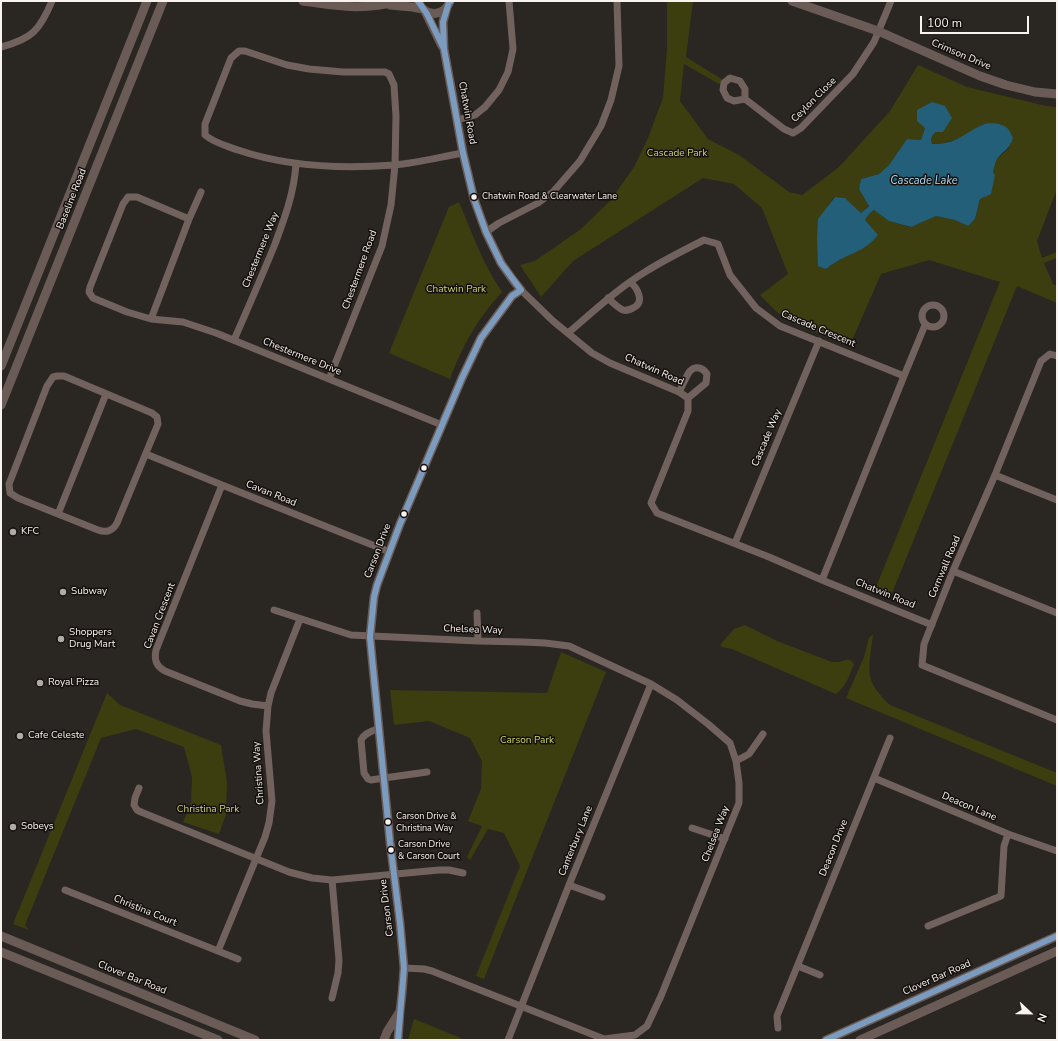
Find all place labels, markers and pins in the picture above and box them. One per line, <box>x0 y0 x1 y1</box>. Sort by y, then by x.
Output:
marker: Chatwin Road & Clearwater Lane <box>469 192 479 202</box>
place label: Chatwin Road & Clearwater Lane <box>482 192 617 202</box>
unlabelled marker <box>419 463 429 473</box>
unlabelled marker <box>399 509 409 519</box>
place label: KFC <box>21 526 39 538</box>
marker: KFC <box>8 527 18 537</box>
place label: Subway <box>71 586 107 598</box>
marker: Subway <box>58 587 68 597</box>
place label: Shoppers Drug Mart <box>69 627 115 650</box>
marker: Shoppers Drug Mart <box>56 634 66 644</box>
place label: Royal Pizza <box>48 677 99 689</box>
marker: Royal Pizza <box>35 678 45 688</box>
place label: Cafe Celeste <box>28 730 84 742</box>
marker: Cafe Celeste <box>15 731 25 741</box>
place label: Carson Drive & Christina Way <box>396 812 457 833</box>
marker: Carson Drive & Christina Way <box>383 817 393 827</box>
place label: Sobeys <box>21 821 54 833</box>
marker: Sobeys <box>8 822 18 832</box>
place label: Carson Drive & Carson Court <box>398 840 460 861</box>
marker: Carson Drive & Carson Court <box>386 845 396 855</box>

